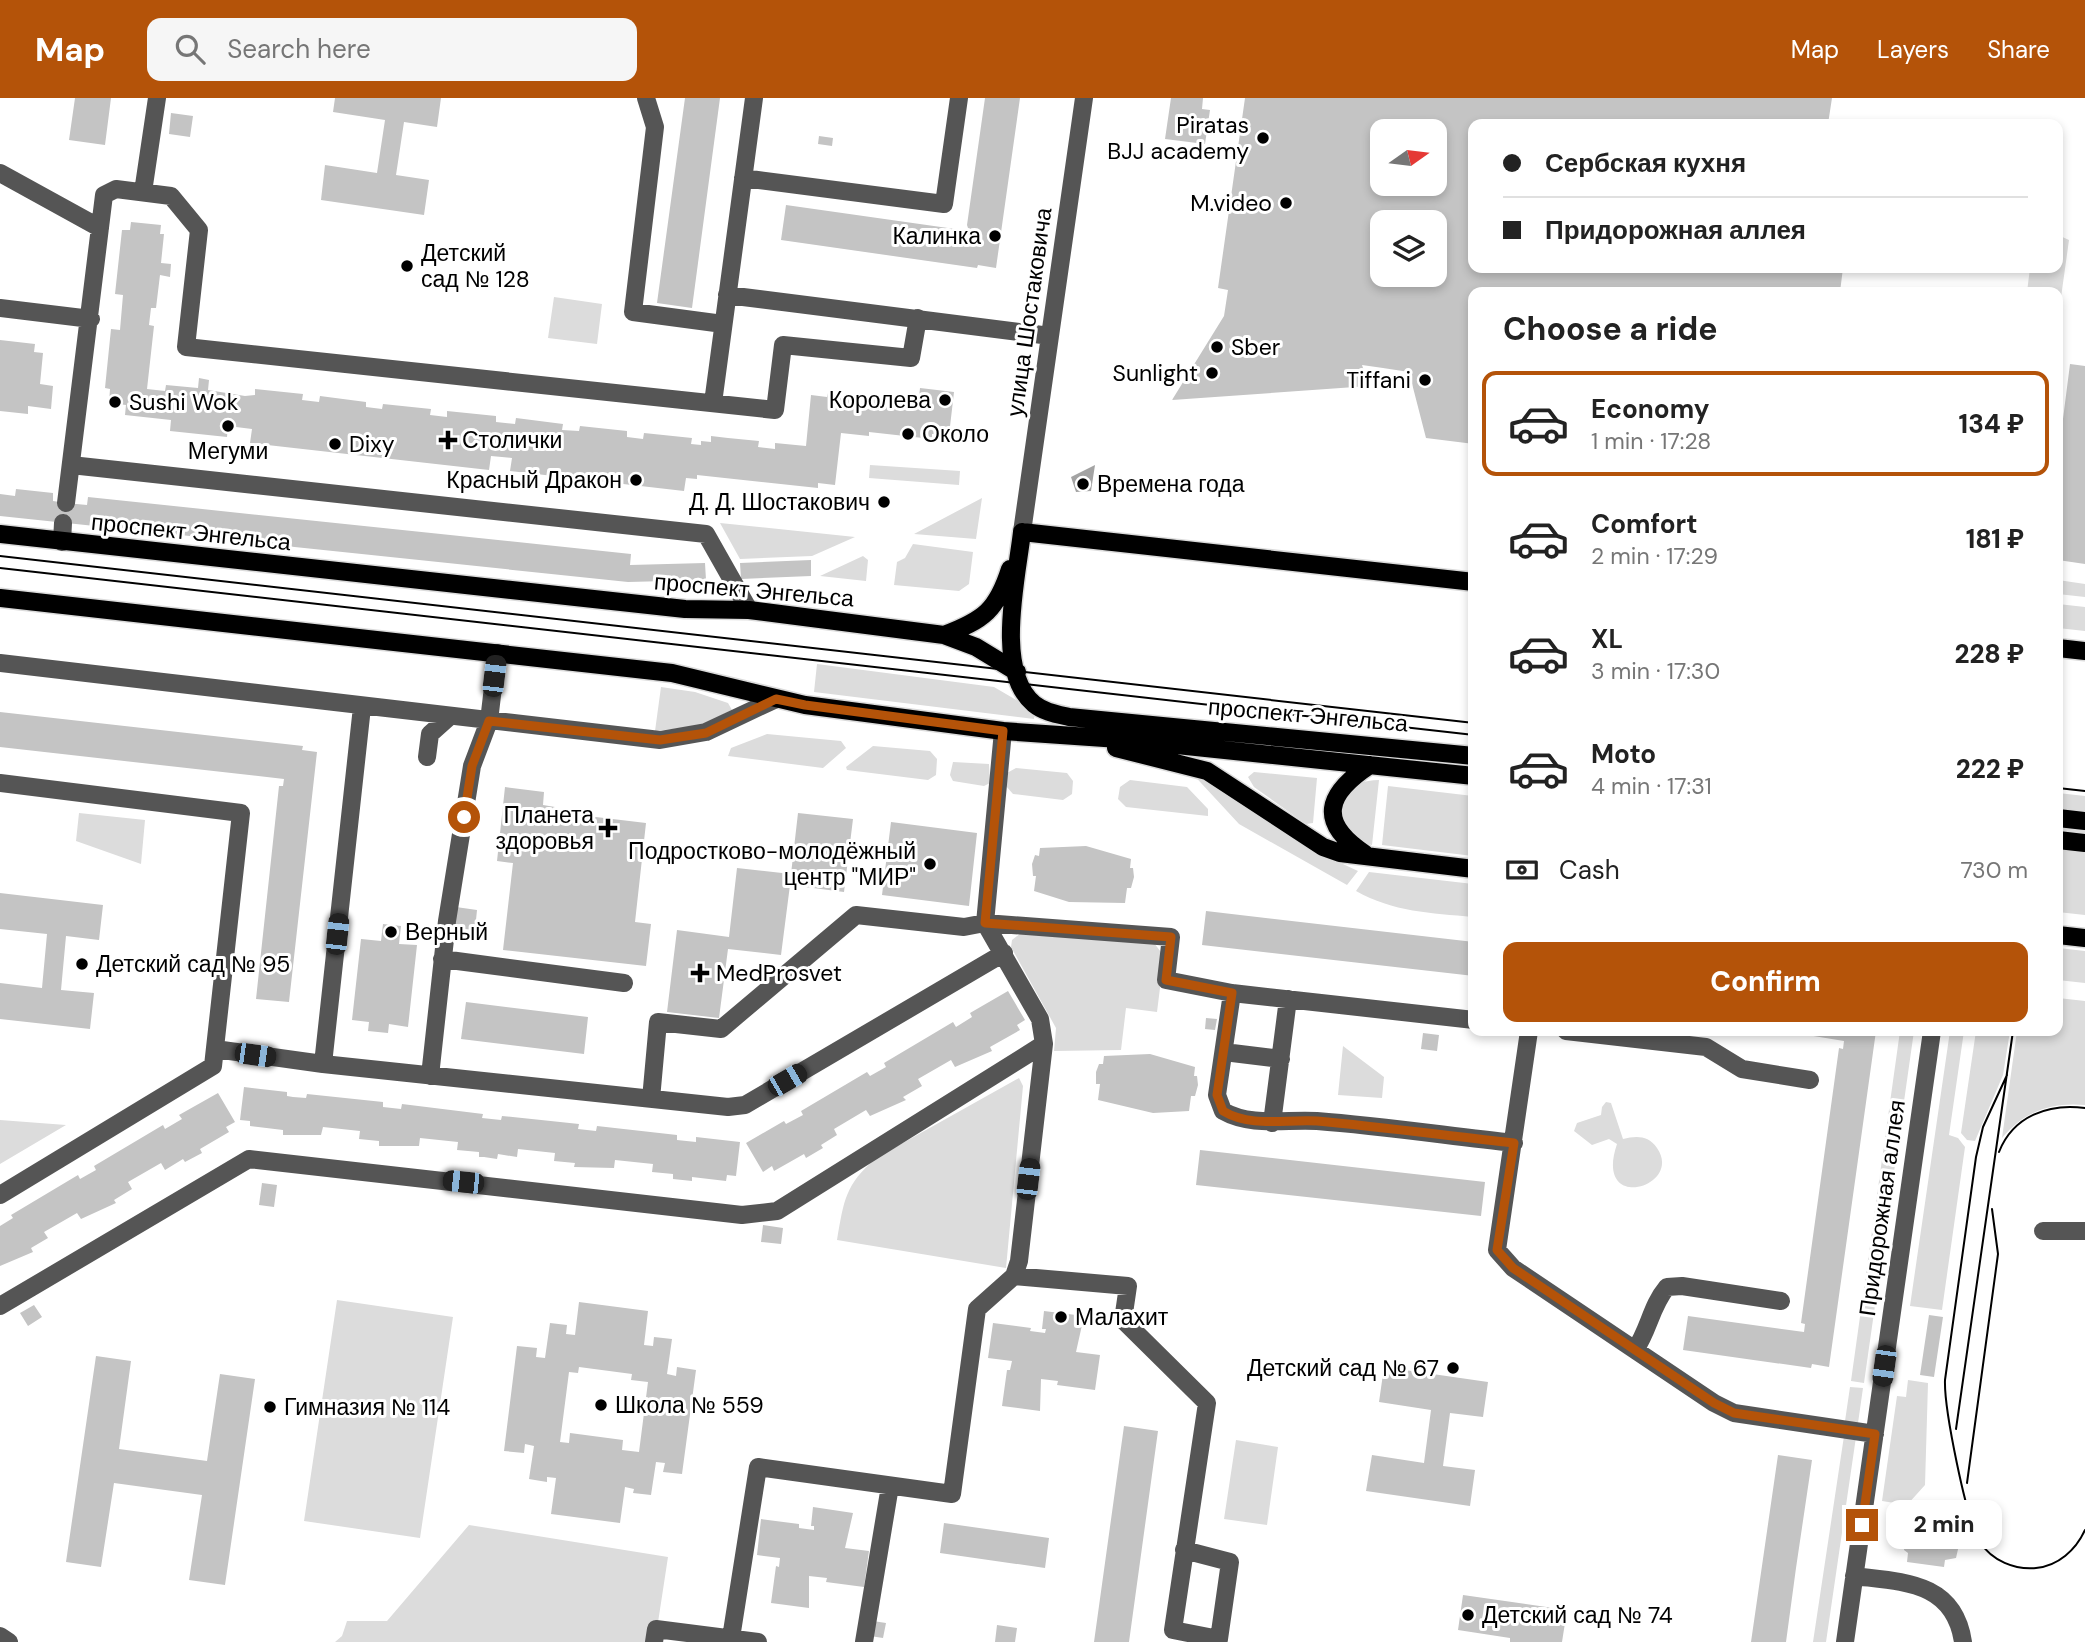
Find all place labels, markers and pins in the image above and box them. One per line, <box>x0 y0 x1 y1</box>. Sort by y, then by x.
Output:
place label: Piratas BJJ academy <box>1107 110 1249 166</box>
marker: Piratas BJJ academy <box>1255 130 1271 146</box>
place label: M.video <box>1190 188 1272 218</box>
marker: M.video <box>1278 195 1294 211</box>
place label: Калинка <box>892 221 981 251</box>
marker: Калинка <box>987 228 1003 244</box>
place label: Детский сад № 128 <box>421 238 530 294</box>
marker: Детский сад № 128 <box>399 258 415 274</box>
place label: Sber <box>1231 332 1280 362</box>
marker: Sber <box>1209 339 1225 355</box>
place label: Sunlight <box>1113 358 1198 388</box>
marker: Sunlight <box>1204 365 1220 381</box>
place label: Tiffani <box>1346 365 1411 395</box>
marker: Tiffani <box>1417 372 1433 388</box>
place label: Королева <box>829 385 931 415</box>
place label: Sushi Wok <box>129 387 239 417</box>
marker: Королева <box>937 392 953 408</box>
marker: Sushi Wok <box>107 394 123 410</box>
marker: Мегуми <box>220 418 236 434</box>
place label: Около <box>922 419 989 449</box>
place label: Столички <box>462 425 562 455</box>
marker: Около <box>900 426 916 442</box>
place label: Dixy <box>349 429 395 459</box>
marker: Столички <box>440 432 456 448</box>
place label: Мегуми <box>188 436 268 466</box>
marker: Dixy <box>327 436 343 452</box>
place label: Красный Дракон <box>446 465 622 495</box>
place label: Времена года <box>1097 469 1245 499</box>
marker: Красный Дракон <box>628 472 644 488</box>
marker: Времена года <box>1075 476 1091 492</box>
place label: Д. Д. Шостакович <box>689 487 870 517</box>
marker: Д. Д. Шостакович <box>876 494 892 510</box>
place label: Планета здоровья <box>496 800 594 856</box>
marker: Планета здоровья <box>600 820 616 836</box>
place label: Подростково-молодёжный центр "МИР" <box>628 836 916 892</box>
marker: Подростково-молодёжный центр "МИР" <box>922 856 938 872</box>
place label: Верный <box>405 917 488 947</box>
marker: Верный <box>383 924 399 940</box>
place label: Детский сад № 95 <box>96 949 290 979</box>
marker: Детский сад № 95 <box>74 956 90 972</box>
place label: MedProsvet <box>716 958 842 988</box>
marker: MedProsvet <box>690 963 710 983</box>
place label: Малахит <box>1075 1302 1169 1332</box>
marker: Малахит <box>1053 1309 1069 1325</box>
place label: Детский сад № 67 <box>1247 1353 1439 1383</box>
marker: Детский сад № 67 <box>1445 1360 1461 1376</box>
place label: Школа № 559 <box>615 1390 764 1420</box>
place label: Гимназия № 114 <box>284 1392 450 1422</box>
marker: Школа № 559 <box>593 1397 609 1413</box>
marker: Гимназия № 114 <box>262 1399 278 1415</box>
place label: Детский сад № 74 <box>1482 1600 1673 1630</box>
marker: Детский сад № 74 <box>1460 1607 1476 1623</box>

